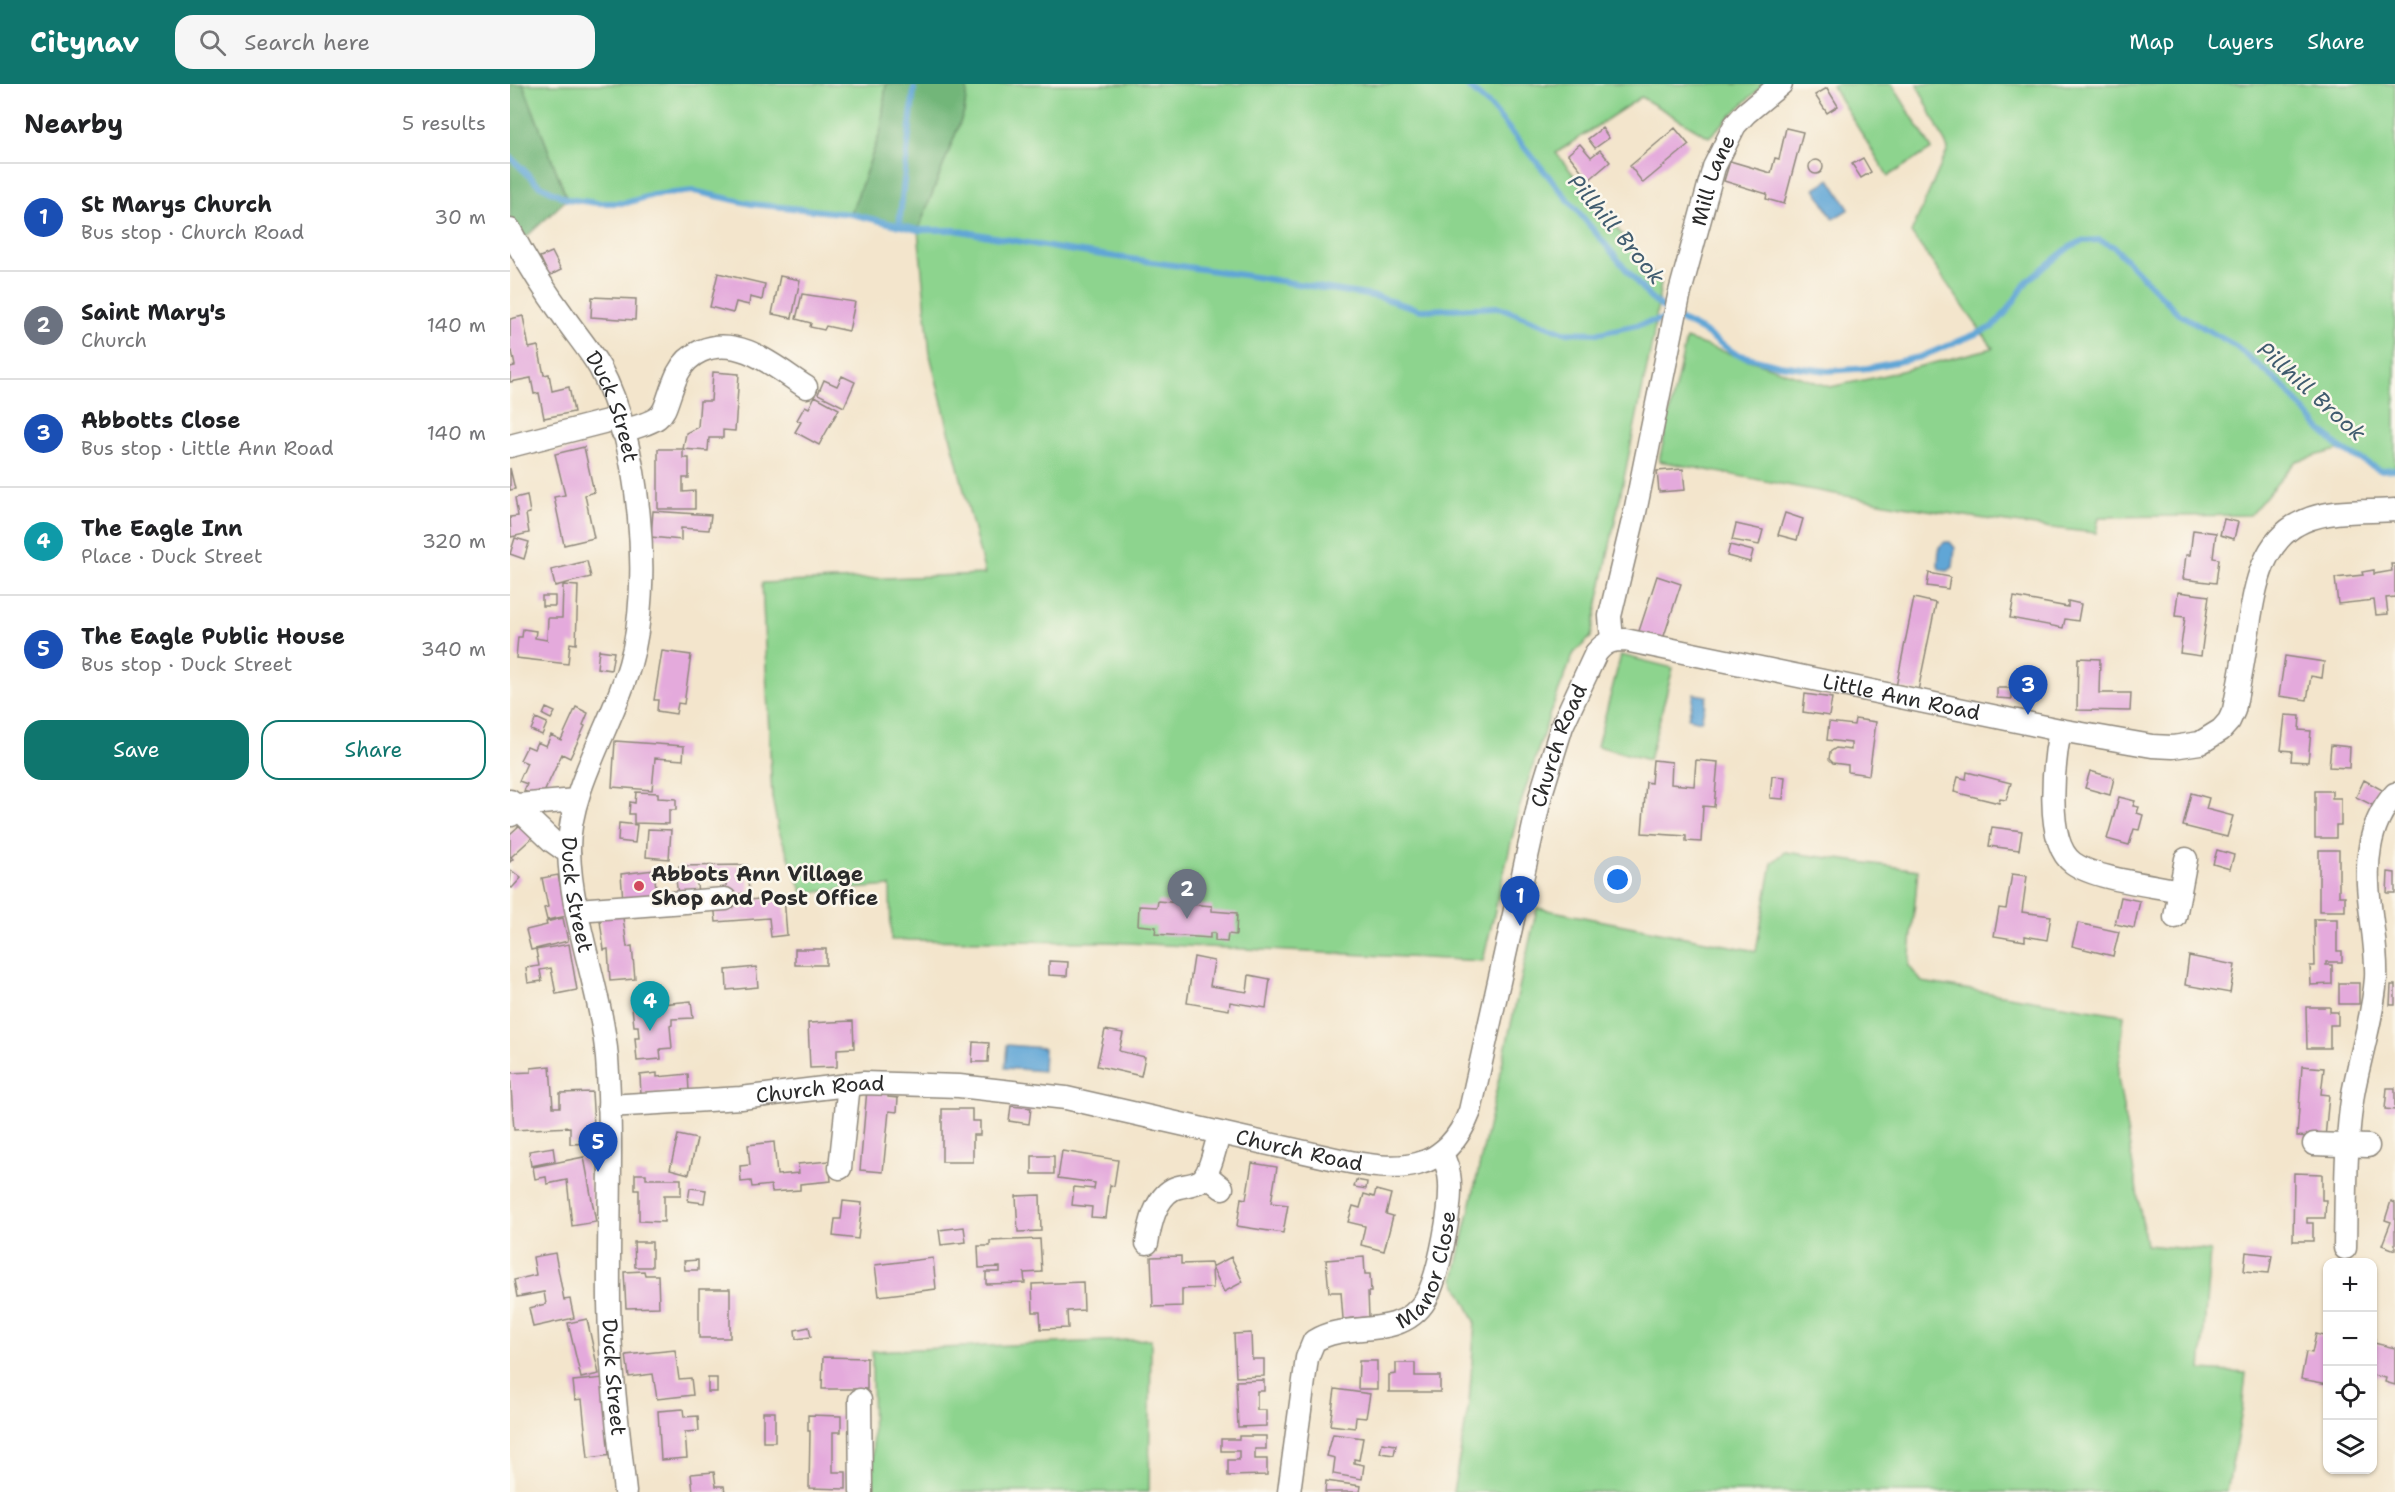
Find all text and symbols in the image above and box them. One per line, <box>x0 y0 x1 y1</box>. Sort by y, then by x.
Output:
search box <box>175 15 595 69</box>
text: Citynav <box>30 23 139 61</box>
icon: search <box>196 26 229 59</box>
text: Search here <box>244 28 370 57</box>
text: Map <box>2129 28 2174 56</box>
text: Layers <box>2207 28 2274 56</box>
text: Share <box>2307 28 2365 56</box>
text: Nearby <box>24 106 123 141</box>
text: 5 results <box>402 110 486 136</box>
street label: Mill Lane <box>1685 130 1742 229</box>
water label: Pillhill Brook <box>1562 168 1672 291</box>
text: St Marys Church <box>81 190 272 219</box>
text: 1 <box>39 204 48 230</box>
text: 30 m <box>434 204 486 230</box>
text: Bus stop · Church Road <box>81 219 304 245</box>
text: Saint Mary's <box>81 298 226 327</box>
text: 2 <box>37 312 51 338</box>
text: 140 m <box>427 312 486 338</box>
text: Church <box>81 327 147 353</box>
water label: Pillhill Brook <box>2251 335 2372 448</box>
street label: Duck Street <box>579 346 645 465</box>
text: Abbotts Close <box>81 406 240 435</box>
text: 3 <box>37 420 51 446</box>
text: 140 m <box>427 420 486 446</box>
text: Bus stop · Little Ann Road <box>81 435 334 461</box>
text: The Eagle Inn <box>81 514 243 543</box>
text: 4 <box>37 528 51 554</box>
text: 320 m <box>422 528 486 554</box>
text: Place · Duck Street <box>81 543 263 569</box>
text: The Eagle Public House <box>81 622 345 651</box>
text: 5 <box>37 636 50 662</box>
text: 340 m <box>421 636 486 662</box>
text: Bus stop · Duck Street <box>81 651 292 677</box>
pin: 3 <box>2008 666 2048 715</box>
street label: Little Ann Road <box>1820 667 1983 727</box>
street label: Church Road <box>1524 679 1594 810</box>
button: Save <box>24 720 249 780</box>
button: Share <box>261 720 486 780</box>
street label: Duck Street <box>555 836 600 956</box>
place label: Abbots Ann Village Shop and Post Office <box>651 860 878 912</box>
your location <box>1603 865 1632 894</box>
pin: 2 <box>1168 870 1206 919</box>
pin: 1 <box>1500 876 1540 926</box>
marker: Abbots Ann Village Shop and Post Office <box>632 879 646 893</box>
pin: 4 <box>630 982 670 1031</box>
street label: Church Road <box>754 1069 885 1110</box>
pin: 5 <box>578 1122 617 1172</box>
street label: Church Road <box>1233 1123 1365 1178</box>
street label: Manor Close <box>1391 1209 1462 1336</box>
map controls <box>2323 1258 2377 1474</box>
button: + <box>2323 1258 2377 1312</box>
button: − <box>2323 1312 2377 1366</box>
street label: Duck Street <box>595 1318 633 1437</box>
button: locate <box>2323 1366 2377 1420</box>
button: layers <box>2323 1420 2377 1474</box>

